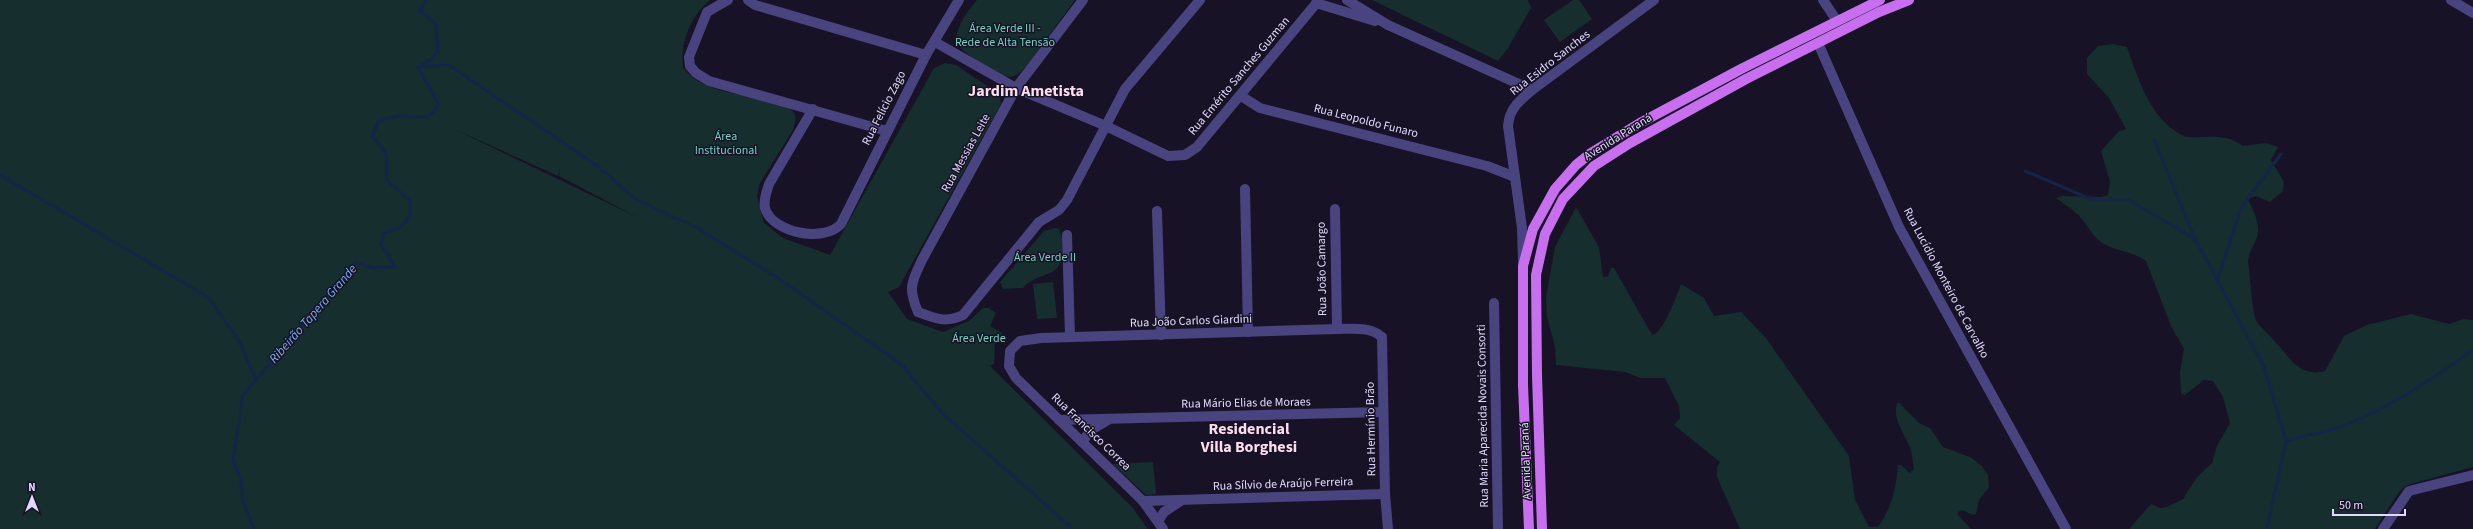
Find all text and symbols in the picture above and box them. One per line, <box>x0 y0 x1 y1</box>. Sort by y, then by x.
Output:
street label: Rua Emérito Sanches Guzman <box>1184 13 1294 139</box>
park label: Área Verde III - Rede de Alta Tensão <box>955 20 1055 51</box>
street label: Rua Esidro Sanches <box>1506 26 1594 100</box>
street label: Rua Felício Zago <box>858 68 910 148</box>
district label: Jardim Ametista <box>968 80 1084 102</box>
street label: Rua Leopoldo Funaro <box>1312 100 1420 142</box>
street label: Avenida Paraná <box>1581 109 1655 165</box>
street label: Rua Messias Leite <box>937 111 995 195</box>
park label: Área Institucional <box>695 128 757 159</box>
street label: Rua Lucídio Monteiro de Carvalho <box>1899 205 1993 361</box>
street label: Rua João Camargo <box>1313 222 1331 316</box>
park label: Área Verde II <box>1014 249 1076 266</box>
water label: Ribeirão Tapera Grande <box>265 261 361 367</box>
street label: Rua João Carlos Giardini <box>1130 310 1253 332</box>
street label: Rua Maria Aparecida Novais Consorti <box>1473 324 1493 508</box>
park label: Área Verde <box>952 330 1006 347</box>
street label: Rua Hermínio Brão <box>1362 382 1380 476</box>
street label: Rua Francisco Correa <box>1047 389 1135 475</box>
street label: Rua Mário Elias de Moraes <box>1181 393 1311 413</box>
district label: Residencial Villa Borghesi <box>1200 418 1297 458</box>
street label: Avenida Paraná <box>1516 422 1536 500</box>
street label: Rua Sílvio de Araújo Ferreira <box>1213 473 1353 495</box>
north arrow <box>12 477 52 517</box>
text: N <box>28 480 36 495</box>
scale bar <box>2333 491 2405 517</box>
text: 50 m <box>2339 497 2363 514</box>

